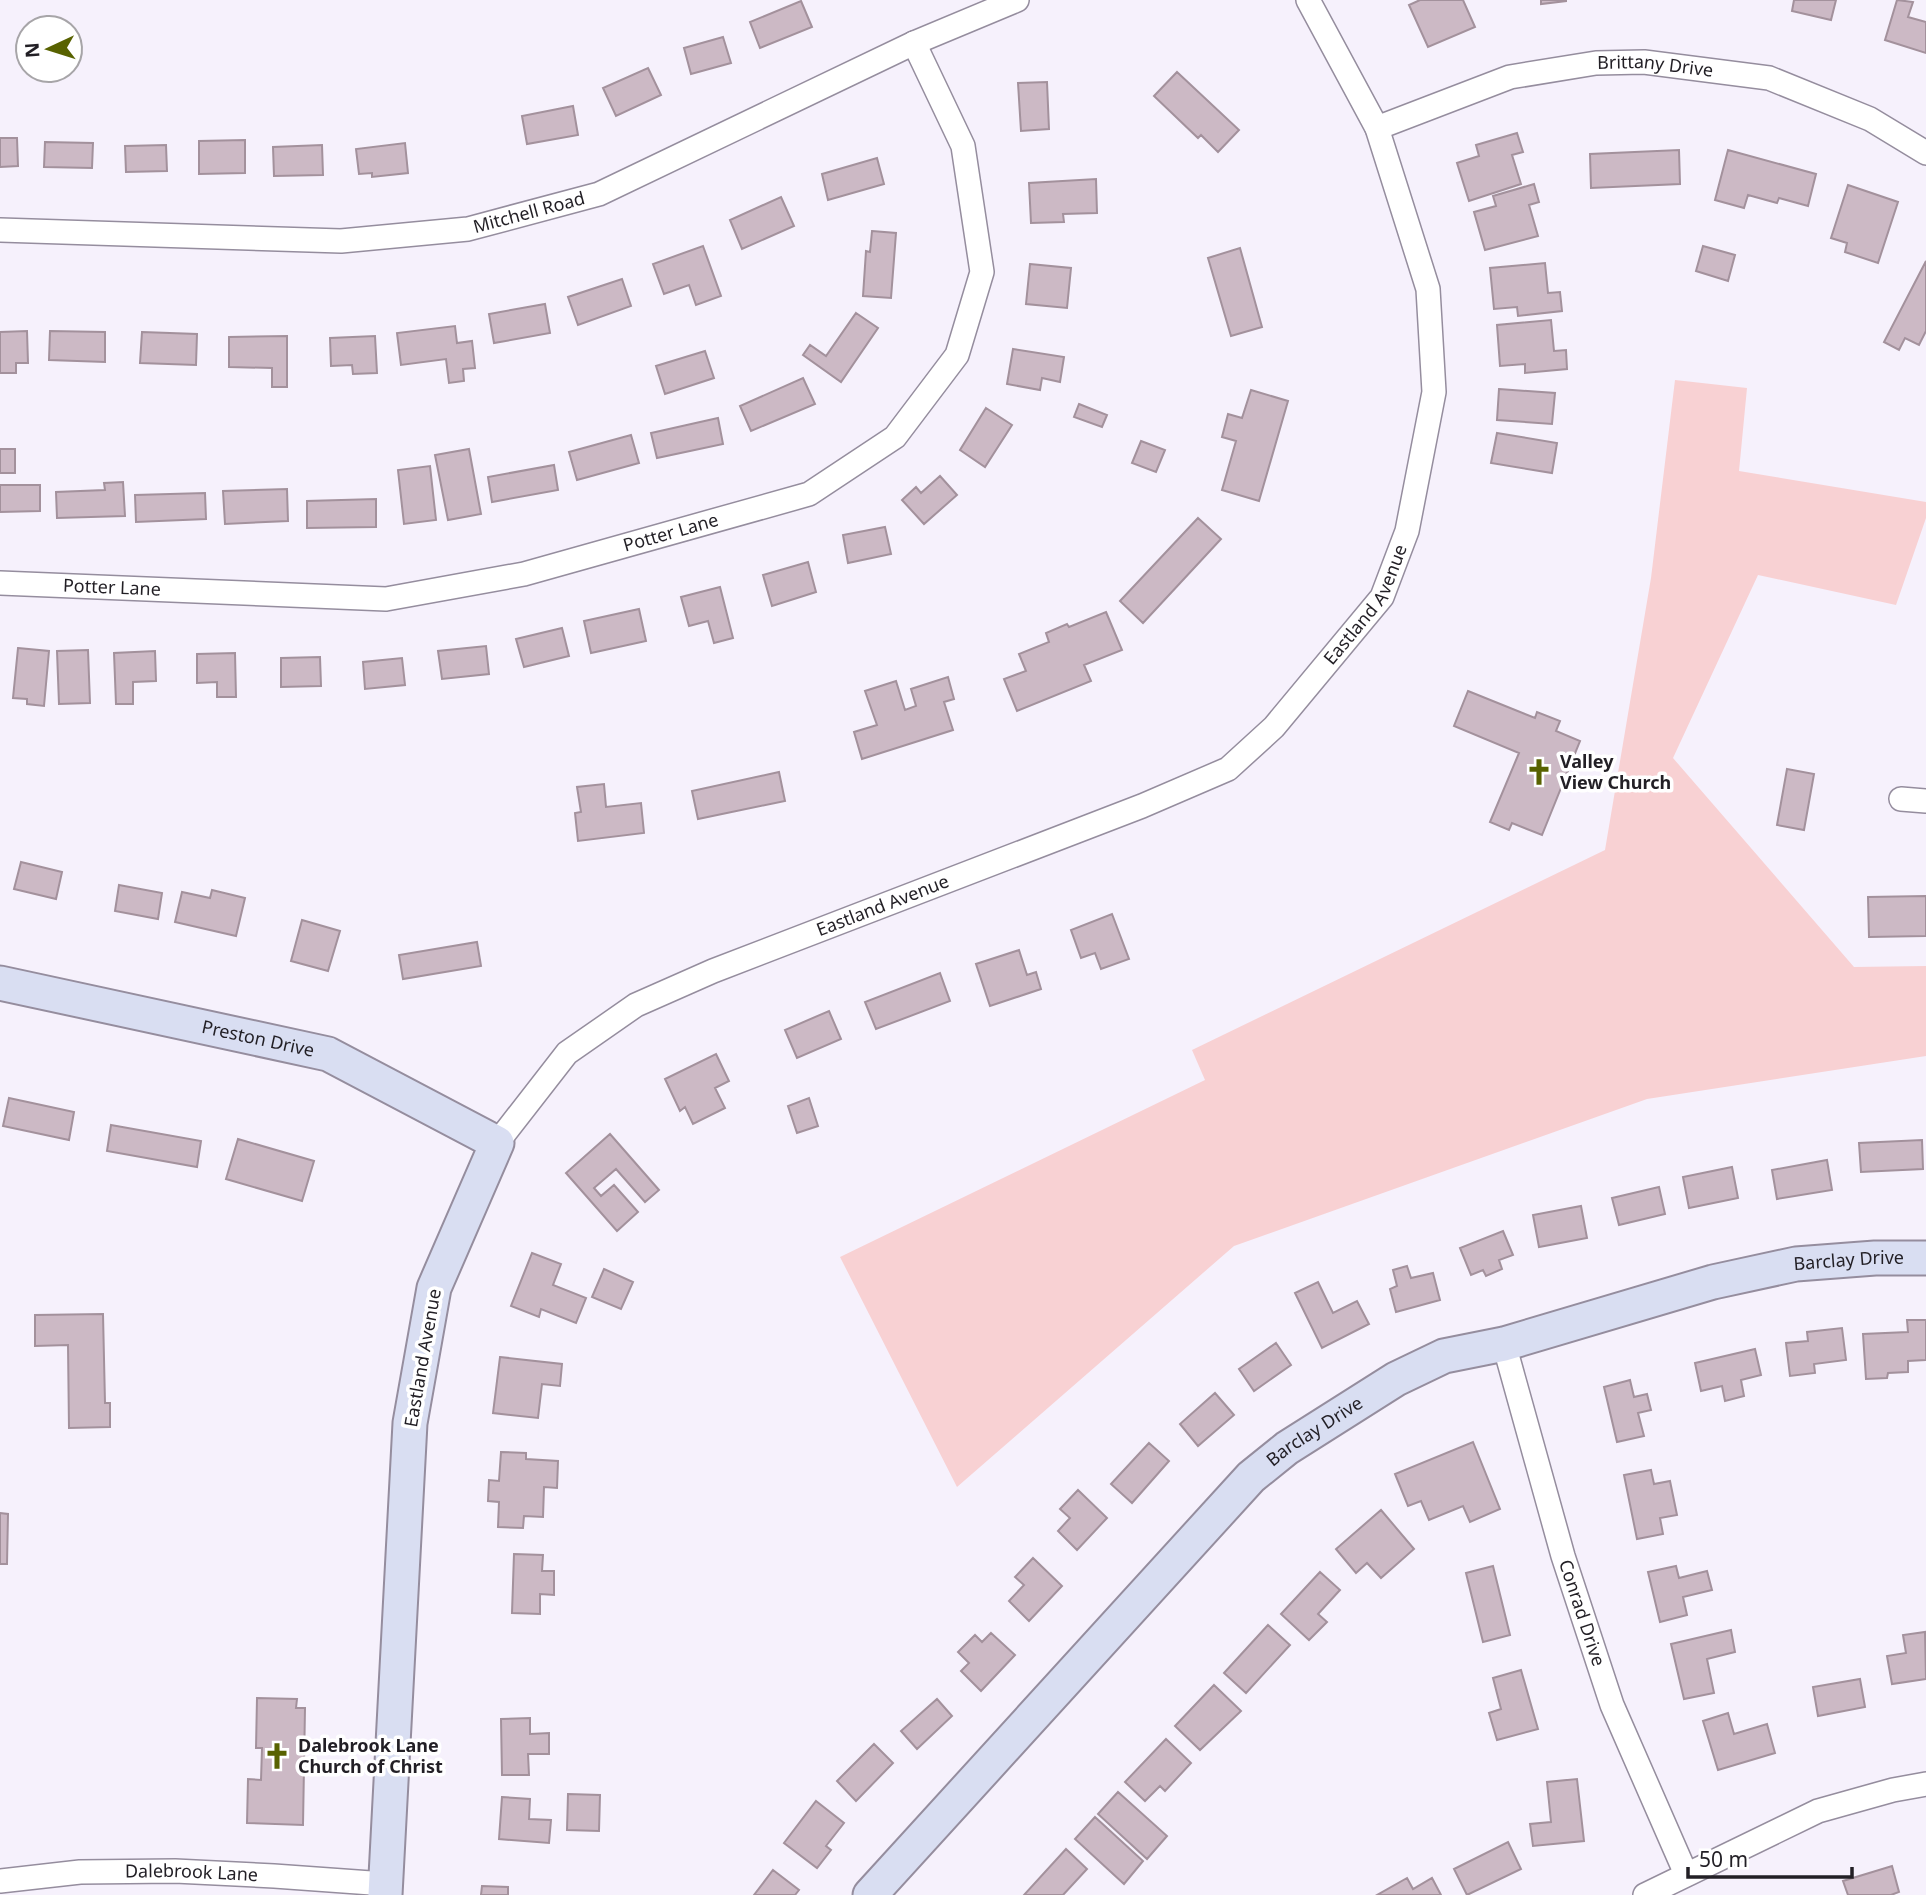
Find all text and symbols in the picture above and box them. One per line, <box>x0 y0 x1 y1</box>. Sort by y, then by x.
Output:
north arrow <box>14 14 84 84</box>
text: N <box>19 42 46 59</box>
street label: Brittany Drive <box>1597 49 1715 82</box>
street label: Mitchell Road <box>470 185 587 238</box>
street label: Potter Lane <box>620 507 721 557</box>
street label: Eastland Avenue <box>1318 541 1412 669</box>
street label: Potter Lane <box>63 573 161 601</box>
place label: Valley View Church <box>1560 749 1671 794</box>
church icon: Valley View Church <box>1524 757 1554 787</box>
street label: Eastland Avenue <box>813 868 952 941</box>
street label: Preston Drive <box>200 1014 317 1062</box>
street label: Barclay Drive <box>1793 1245 1904 1275</box>
street label: Eastland Avenue <box>398 1287 446 1429</box>
street label: Barclay Drive <box>1261 1390 1367 1471</box>
street label: Conrad Drive <box>1554 1556 1611 1669</box>
place label: Dalebrook Lane Church of Christ <box>298 1733 443 1778</box>
church icon: Dalebrook Lane Church of Christ <box>262 1741 292 1771</box>
scale bar <box>1688 1836 1853 1880</box>
text: 50 m <box>1699 1845 1748 1873</box>
street label: Dalebrook Lane <box>125 1858 259 1886</box>

